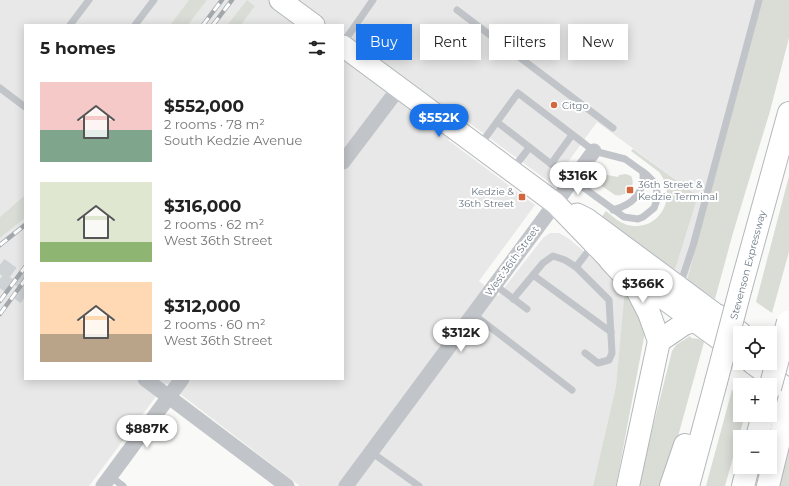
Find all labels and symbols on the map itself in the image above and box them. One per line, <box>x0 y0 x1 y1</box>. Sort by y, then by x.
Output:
place label: Citgo <box>562 99 589 112</box>
marker: Citgo <box>549 100 559 110</box>
pin: $552K <box>411 104 467 138</box>
pin: $316K <box>550 162 606 196</box>
place label: 36th Street & Kedzie Terminal <box>638 178 718 203</box>
place label: Kedzie & 36th Street <box>459 185 514 210</box>
marker: 36th Street & Kedzie Terminal <box>625 185 635 195</box>
marker: Kedzie & 36th Street <box>517 192 527 202</box>
street label: Stevenson Expressway <box>727 208 769 321</box>
street label: West 36th Street <box>482 223 542 299</box>
pin: $366K <box>615 270 671 304</box>
pin: $312K <box>433 319 489 353</box>
pin: $887K <box>119 415 175 449</box>

